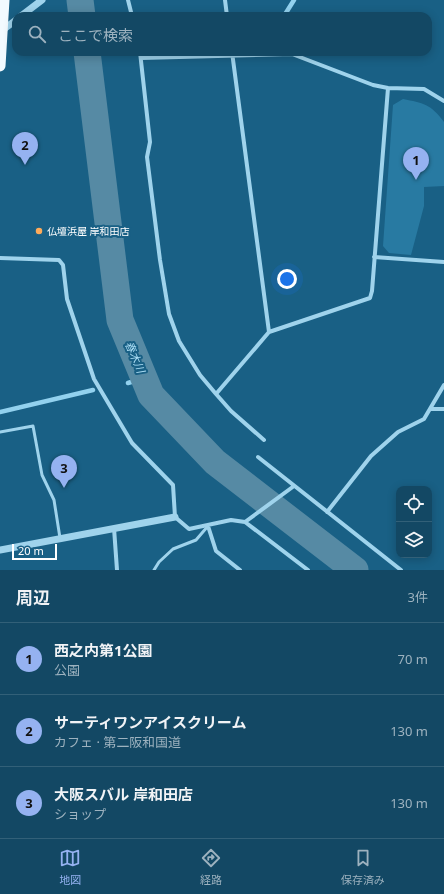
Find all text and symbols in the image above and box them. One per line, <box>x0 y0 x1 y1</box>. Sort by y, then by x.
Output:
search box <box>12 12 432 56</box>
icon: search <box>26 23 48 45</box>
text: ここで検索 <box>58 25 133 45</box>
pin: 2 <box>12 132 38 165</box>
pin: 1 <box>403 147 429 180</box>
place label: 仏壇浜屋 岸和田店 <box>47 224 130 238</box>
marker: 仏壇浜屋 岸和田店 <box>34 226 44 236</box>
your location <box>277 269 297 289</box>
water label: 春木川 <box>122 339 149 376</box>
pin: 3 <box>51 455 77 488</box>
map controls <box>396 486 432 558</box>
button: locate <box>396 486 432 522</box>
button: layers <box>396 522 432 558</box>
scale bar <box>12 542 57 561</box>
text: 20 m <box>18 543 44 558</box>
text: 周辺 <box>16 586 50 609</box>
text: 3件 <box>408 588 428 606</box>
text: 西之内第1公園 <box>54 640 153 660</box>
text: 1 <box>25 650 33 668</box>
text: 70 m <box>398 650 428 668</box>
text: 公園 <box>54 661 80 679</box>
text: サーティワンアイスクリーム <box>54 712 246 732</box>
text: 2 <box>25 722 33 740</box>
text: 130 m <box>390 722 428 740</box>
text: カフェ · 第二阪和国道 <box>54 733 181 751</box>
text: 大阪スバル 岸和田店 <box>54 784 193 804</box>
text: 3 <box>25 794 33 812</box>
text: 130 m <box>390 794 428 812</box>
text: ショップ <box>54 805 106 823</box>
tab: 地図 <box>59 847 81 887</box>
tab: 経路 <box>200 847 222 887</box>
tab: 保存済み <box>341 847 385 887</box>

